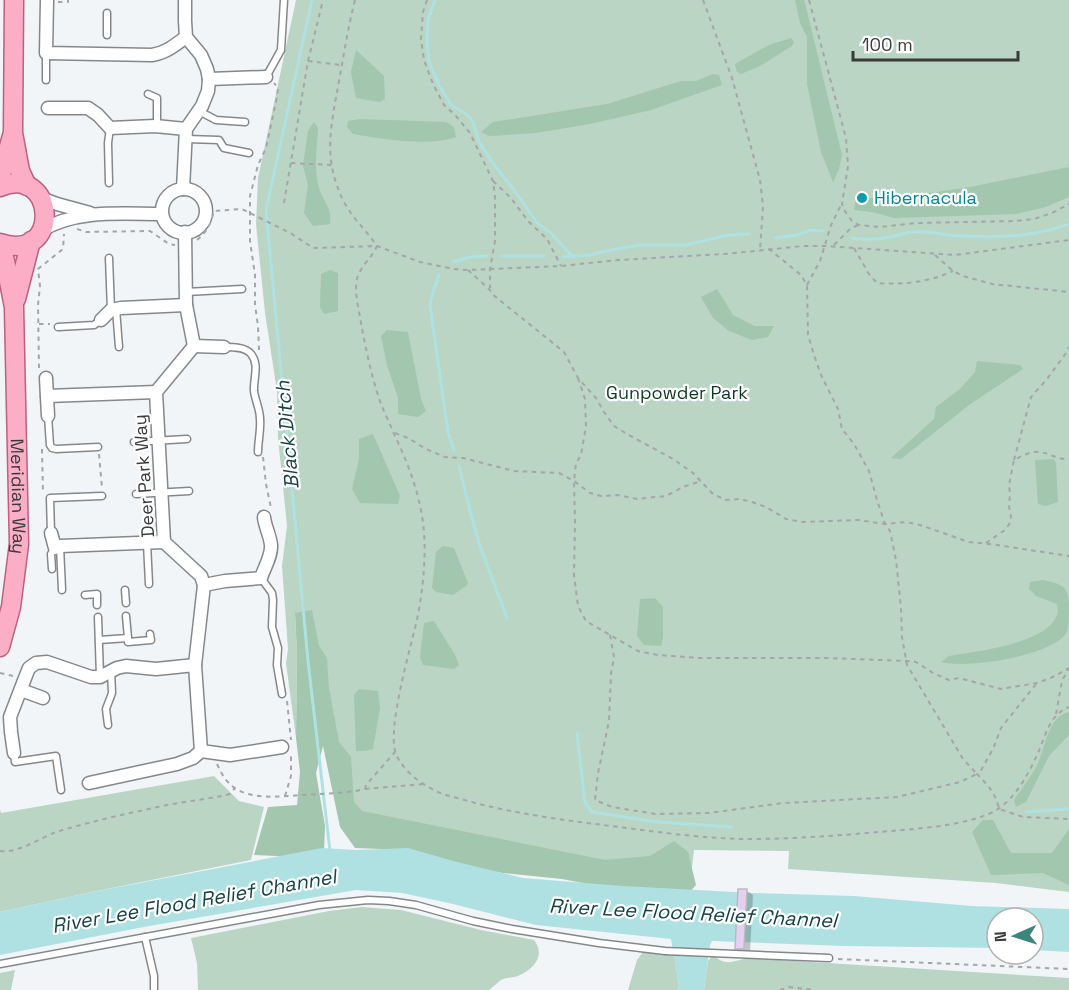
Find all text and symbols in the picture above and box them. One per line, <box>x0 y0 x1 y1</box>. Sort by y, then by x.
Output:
scale bar <box>853 24 1018 62</box>
text: 100 m <box>862 33 913 56</box>
place label: Hibernacula <box>874 186 977 209</box>
marker: Hibernacula <box>855 191 869 205</box>
water label: Black Ditch <box>269 379 305 490</box>
park label: Gunpowder Park <box>606 381 748 404</box>
street label: Deer Park Way <box>128 414 159 538</box>
street label: Meridian Way <box>6 438 31 556</box>
water label: River Lee Flood Relief Channel <box>50 863 340 939</box>
water label: River Lee Flood Relief Channel <box>548 892 840 934</box>
north arrow <box>985 906 1045 966</box>
text: N <box>990 931 1011 943</box>

